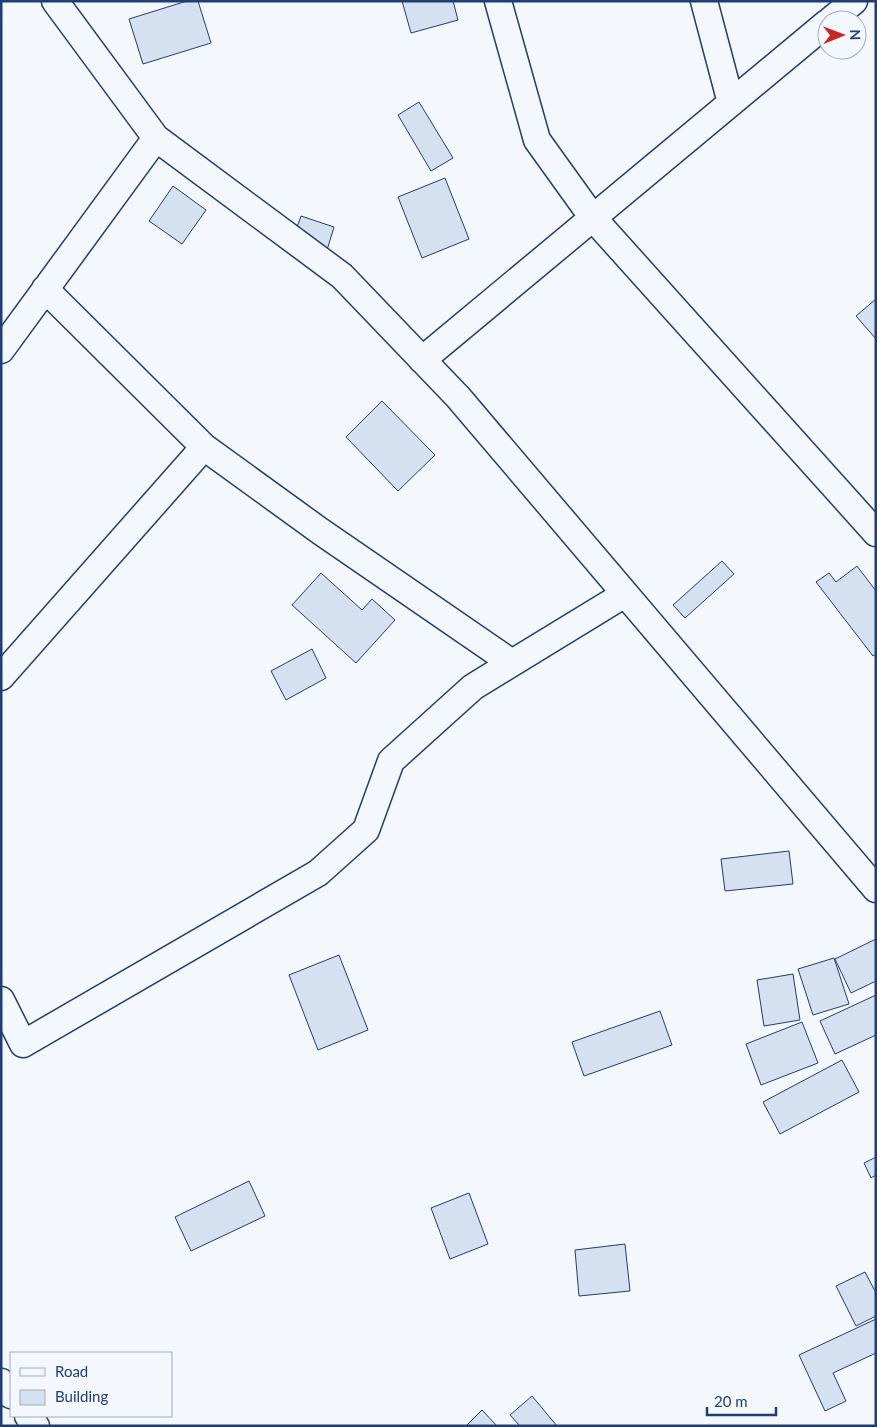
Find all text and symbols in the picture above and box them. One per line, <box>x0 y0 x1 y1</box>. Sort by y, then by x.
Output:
north arrow <box>817 10 867 60</box>
text: N <box>847 29 864 40</box>
legend <box>10 1352 172 1417</box>
text: Road <box>55 1362 88 1380</box>
scale bar <box>707 1384 776 1416</box>
text: Building <box>55 1387 108 1405</box>
text: 20 m <box>714 1392 748 1410</box>

